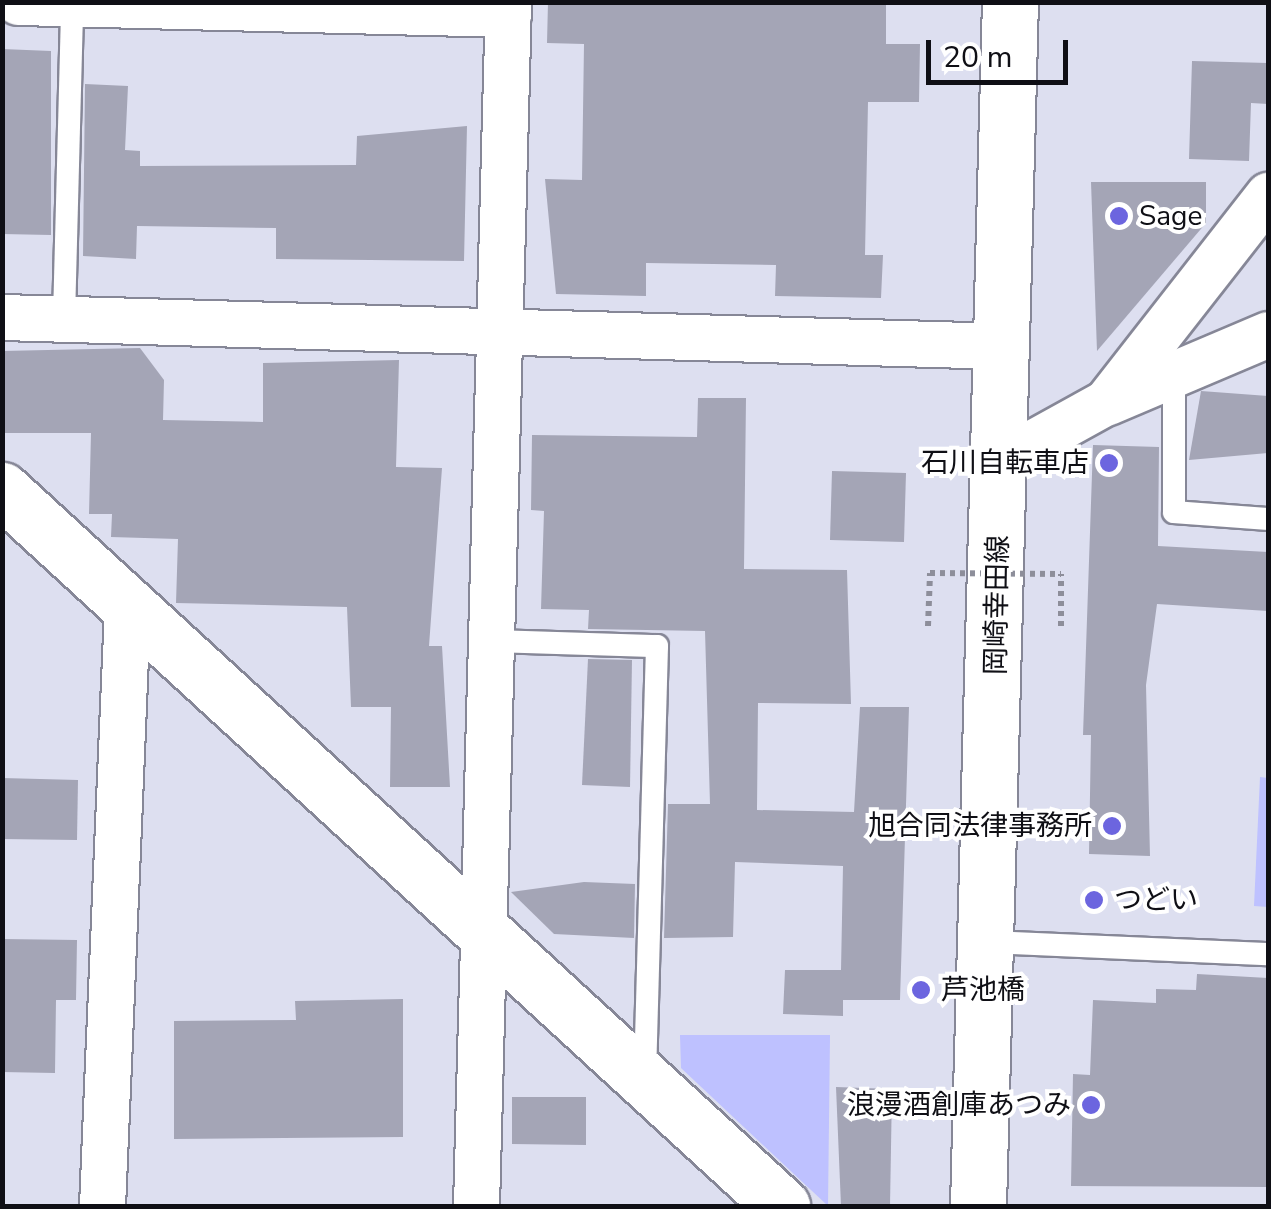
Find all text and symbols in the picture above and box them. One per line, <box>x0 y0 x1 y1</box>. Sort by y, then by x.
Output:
scale bar <box>931 20 1074 82</box>
text: 20 m <box>943 37 1012 78</box>
place label: Sage <box>1139 199 1202 233</box>
marker: Sage <box>1108 205 1130 227</box>
place label: 石川自転車店 <box>921 446 1089 480</box>
marker: 石川自転車店 <box>1098 452 1120 474</box>
street label: 岡崎幸田線 <box>979 535 1015 675</box>
place label: 旭合同法律事務所 <box>868 809 1092 843</box>
marker: 旭合同法律事務所 <box>1101 815 1123 837</box>
place label: つどい <box>1114 883 1198 917</box>
marker: つどい <box>1083 889 1105 911</box>
place label: 芦池橋 <box>941 973 1025 1007</box>
marker: 芦池橋 <box>910 979 932 1001</box>
place label: 浪漫酒創庫あつみ <box>847 1088 1071 1122</box>
marker: 浪漫酒創庫あつみ <box>1080 1094 1102 1116</box>

